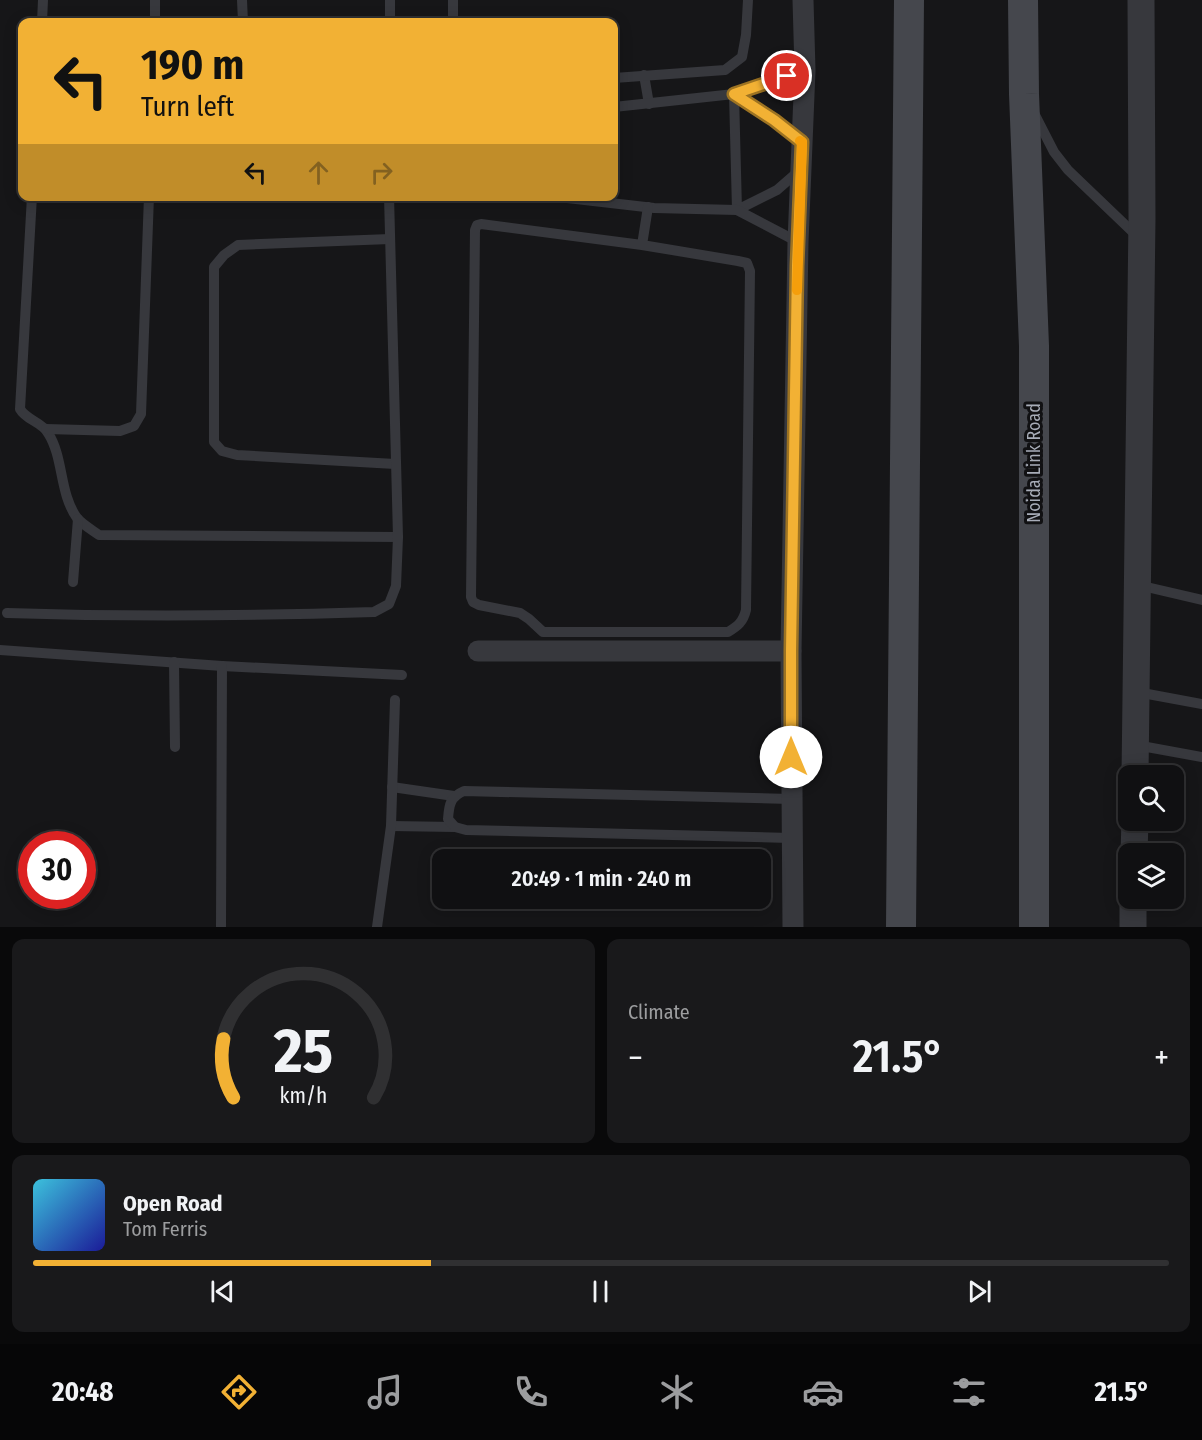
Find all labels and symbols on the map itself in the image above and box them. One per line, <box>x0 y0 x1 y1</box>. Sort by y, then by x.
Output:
pin <box>761 50 812 101</box>
street label: Noida Link Road <box>1023 403 1045 523</box>
position arrow <box>759 725 823 789</box>
speed limit sign: 30 <box>18 831 96 909</box>

